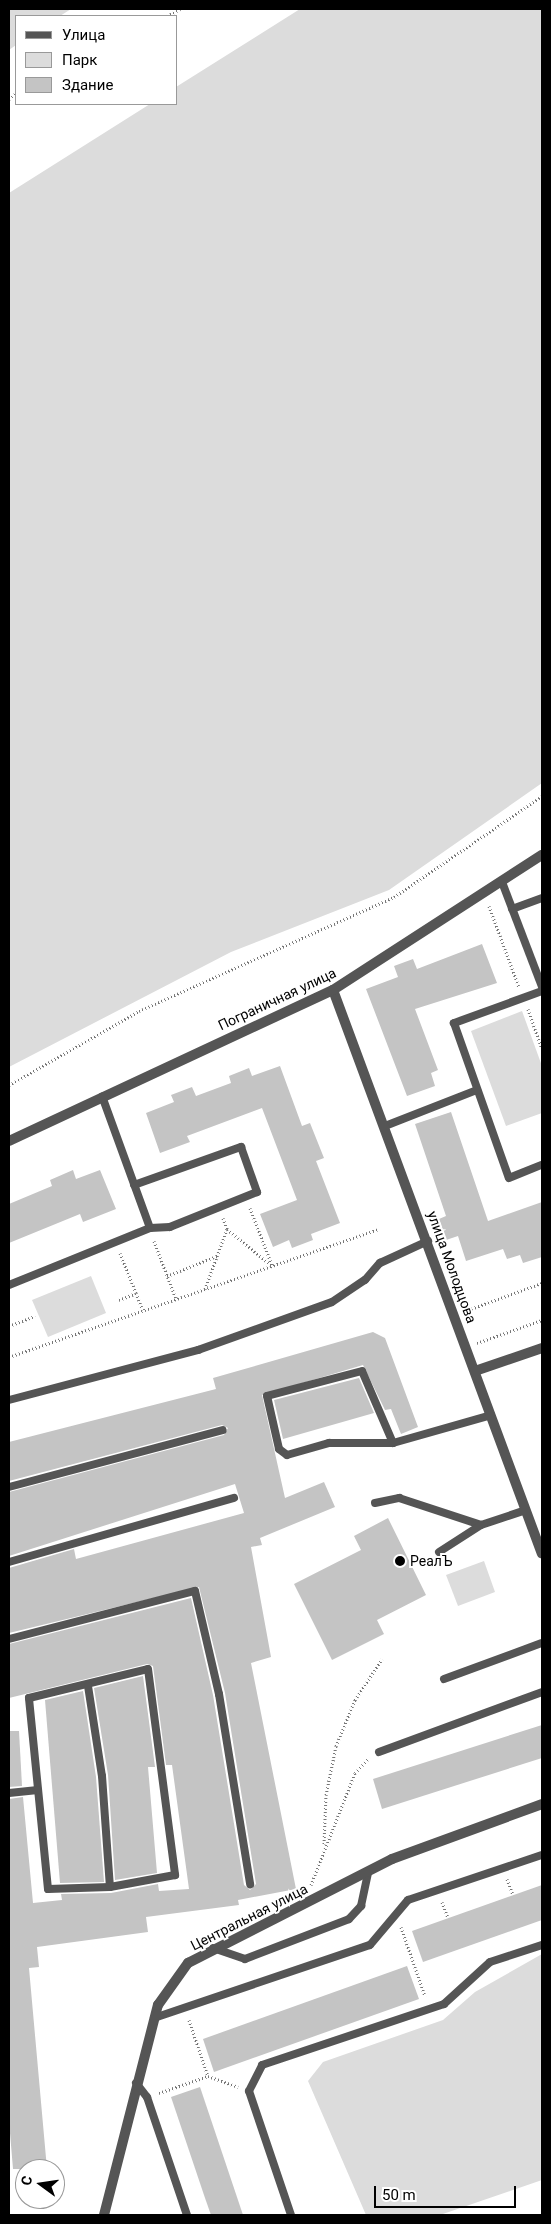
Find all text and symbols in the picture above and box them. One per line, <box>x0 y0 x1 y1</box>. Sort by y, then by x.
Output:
legend <box>15 15 178 105</box>
text: Улица <box>62 26 105 44</box>
text: Парк <box>62 51 97 69</box>
text: Здание <box>62 76 113 94</box>
street label: Пограничная улица <box>215 964 339 1034</box>
street label: улица Молодцова <box>424 1209 480 1325</box>
place label: РеалЪ <box>410 1553 452 1569</box>
marker: РеалЪ <box>394 1555 406 1567</box>
street label: Центральная улица <box>188 1880 310 1954</box>
north arrow <box>15 2159 65 2209</box>
text: С <box>18 2174 35 2187</box>
scale bar <box>376 2176 518 2208</box>
text: 50 m <box>382 2186 416 2204</box>

